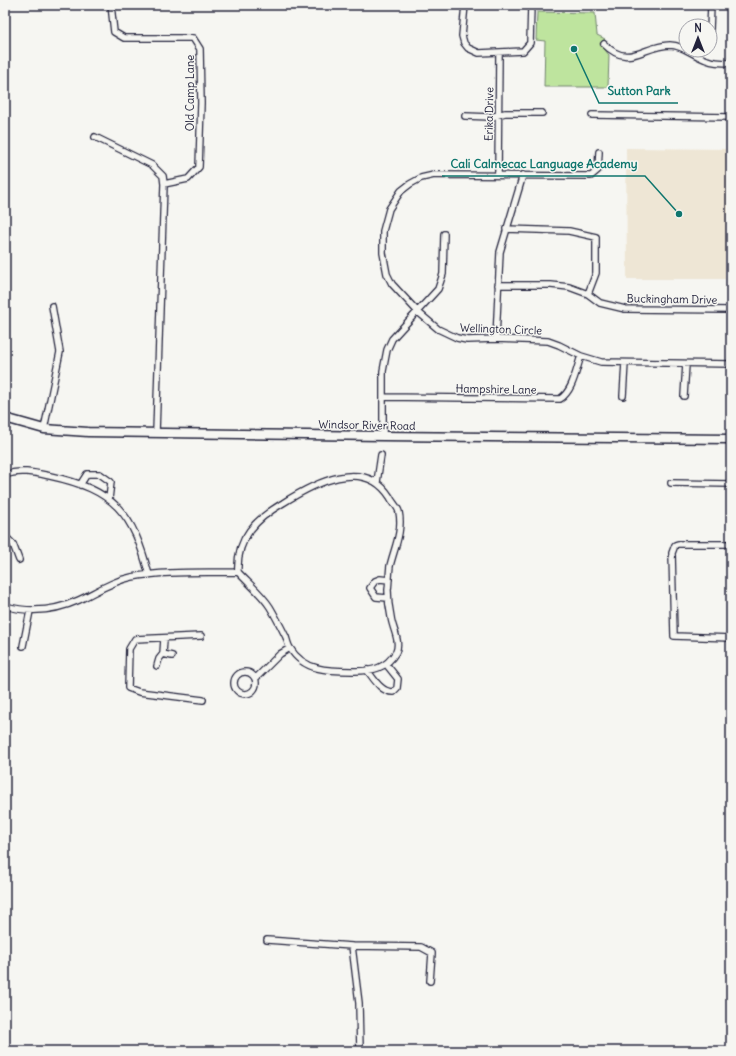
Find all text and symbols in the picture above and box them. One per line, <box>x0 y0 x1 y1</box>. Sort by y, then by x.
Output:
north arrow <box>678 18 718 58</box>
text: N <box>694 21 702 35</box>
street label: Old Camp Lane <box>183 55 197 131</box>
callout: Sutton Park <box>599 79 678 103</box>
text: Sutton Park <box>607 83 671 98</box>
street label: Erika Drive <box>482 87 496 141</box>
callout: Cali Calmecac Language Academy <box>442 152 645 176</box>
text: Cali Calmecac Language Academy <box>451 156 638 172</box>
street label: Buckingham Drive <box>627 291 718 307</box>
street label: Wellington Circle <box>460 321 542 337</box>
street label: Hampshire Lane <box>455 381 537 397</box>
street label: Windsor River Road <box>318 417 416 433</box>

